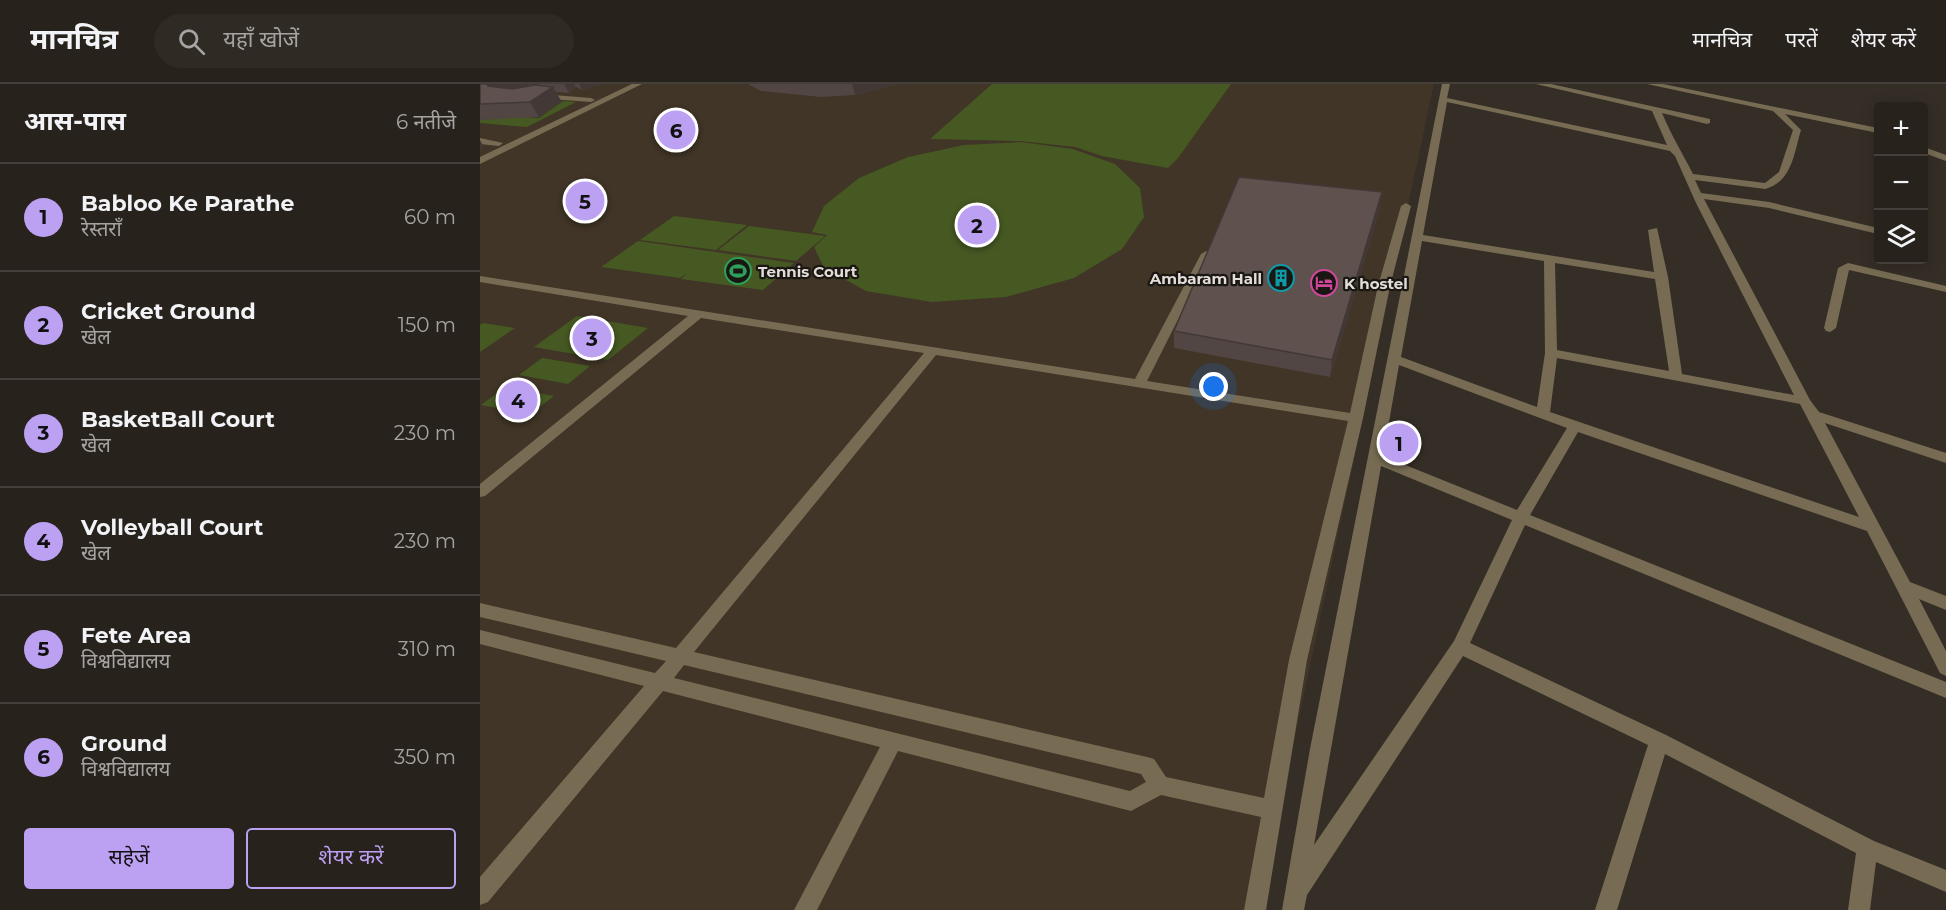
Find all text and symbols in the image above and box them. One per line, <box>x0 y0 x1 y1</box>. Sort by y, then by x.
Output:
search box <box>154 14 574 68</box>
text: मानचित्र <box>30 22 118 56</box>
icon: search <box>175 25 208 58</box>
text: यहाँ खोजें <box>223 26 299 53</box>
text: मानचित्र <box>1692 27 1752 52</box>
text: परतें <box>1785 27 1818 52</box>
text: शेयर करें <box>1851 27 1916 52</box>
map controls <box>1874 102 1928 264</box>
button: + <box>1874 102 1928 156</box>
text: आस-पास <box>24 105 126 137</box>
pin: 6 <box>656 108 696 152</box>
text: 6 नतीजे <box>396 110 456 134</box>
button: − <box>1874 156 1928 210</box>
pin: 5 <box>566 178 604 224</box>
text: Babloo Ke Parathe <box>81 190 294 217</box>
pin: 2 <box>958 202 996 248</box>
text: 1 <box>40 205 47 229</box>
text: 60 m <box>404 205 456 229</box>
button: layers <box>1874 210 1928 264</box>
text: रेस्तराँ <box>81 217 122 241</box>
sports icon: Tennis Court <box>723 256 753 286</box>
place label: Tennis Court <box>758 262 858 281</box>
building icon: Ambaram Hall <box>1266 263 1296 293</box>
hotel icon: K hostel <box>1309 268 1339 298</box>
place label: Ambaram Hall <box>1149 269 1262 288</box>
place label: K hostel <box>1344 274 1408 293</box>
text: Cricket Ground <box>81 298 256 325</box>
text: 2 <box>38 313 49 337</box>
text: 150 m <box>398 313 456 337</box>
pin: 3 <box>572 316 612 360</box>
text: खेल <box>81 325 111 349</box>
your location <box>1199 372 1228 401</box>
pin: 4 <box>498 378 537 422</box>
text: BasketBall Court <box>81 406 275 433</box>
pin: 1 <box>1380 420 1418 466</box>
text: 3 <box>38 421 49 445</box>
text: 230 m <box>394 421 456 445</box>
text: खेल <box>81 433 111 457</box>
text: Volleyball Court <box>81 514 263 541</box>
text: 4 <box>37 529 50 553</box>
text: 230 m <box>394 529 456 553</box>
text: खेल <box>81 541 111 565</box>
text: Fete Area <box>81 622 191 649</box>
text: 5 <box>38 637 49 661</box>
text: 310 m <box>398 637 456 661</box>
text: विश्वविद्यालय <box>81 649 170 673</box>
text: Ground <box>81 730 167 757</box>
text: 6 <box>37 745 50 769</box>
text: 350 m <box>394 745 456 769</box>
text: विश्वविद्यालय <box>81 757 170 781</box>
button: सहेजें <box>24 828 234 889</box>
button: शेयर करें <box>246 828 456 889</box>

